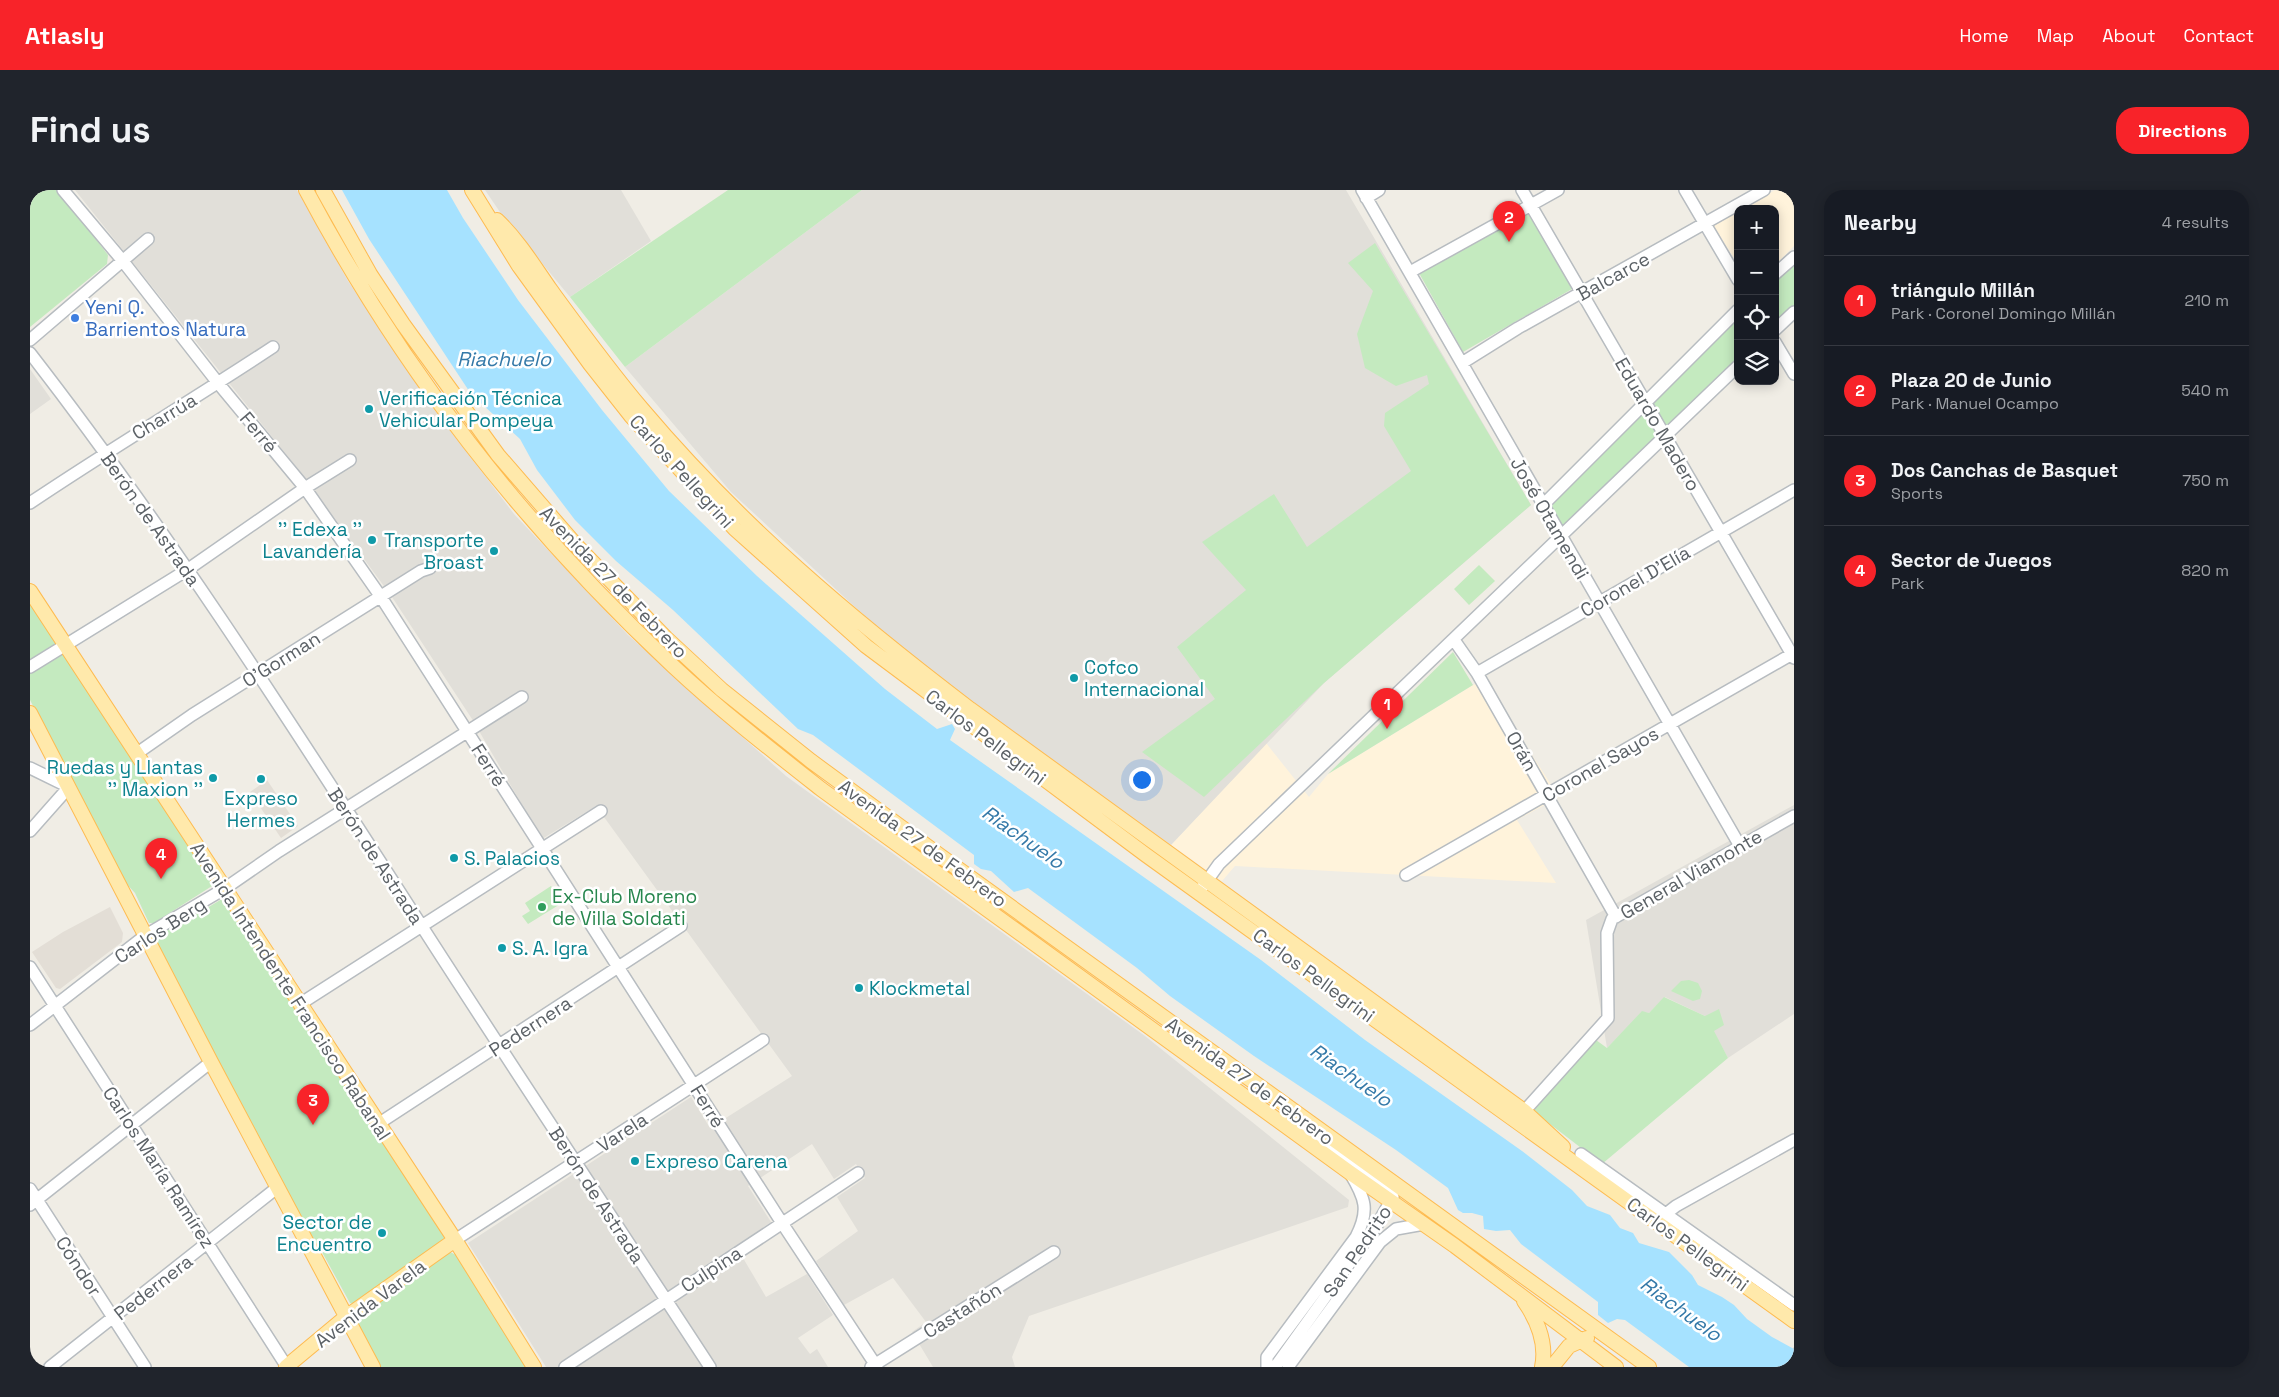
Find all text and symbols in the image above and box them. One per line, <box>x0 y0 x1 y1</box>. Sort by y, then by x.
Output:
text: Atlasly <box>25 20 104 51</box>
text: Home <box>1960 24 2009 47</box>
text: Map <box>2037 24 2074 47</box>
text: About <box>2102 24 2156 47</box>
text: Contact <box>2184 24 2254 47</box>
button: Directions <box>2116 107 2249 154</box>
text: Find us <box>30 108 151 152</box>
pin: 2 <box>1493 201 1525 242</box>
map controls <box>1734 205 1779 385</box>
button: + <box>1734 205 1779 250</box>
text: Nearby <box>1844 209 1917 236</box>
text: 4 results <box>2162 212 2229 233</box>
street label: Balcarce <box>1572 246 1654 307</box>
button: − <box>1734 250 1779 295</box>
text: triángulo Millán <box>1891 278 2035 303</box>
text: 1 <box>1856 290 1864 311</box>
text: 210 m <box>2185 290 2229 311</box>
place label: Yeni Q. Barrientos Natura <box>85 295 246 342</box>
button: locate <box>1734 295 1779 340</box>
text: Park · Coronel Domingo Millán <box>1891 303 2115 324</box>
marker: Yeni Q. Barrientos Natura <box>69 312 81 324</box>
button: layers <box>1734 340 1779 385</box>
water label: Riachuelo <box>457 346 552 372</box>
street label: Eduardo Madero <box>1609 353 1706 496</box>
text: Plaza 20 de Junio <box>1891 368 2052 393</box>
text: 2 <box>1855 380 1865 401</box>
text: 540 m <box>2181 380 2229 401</box>
place label: Verificación Técnica Vehicular Pompeya <box>379 386 562 433</box>
street label: Charrúa <box>127 387 201 446</box>
text: Park · Manuel Ocampo <box>1891 393 2059 414</box>
marker: Verificación Técnica Vehicular Pompeya <box>363 403 375 415</box>
street label: Ferré <box>234 406 283 458</box>
street label: Carlos Pellegrini <box>624 409 739 534</box>
street label: Berón de Astrada <box>95 447 206 591</box>
street label: José Otamendi <box>1504 453 1595 584</box>
text: Dos Canchas de Basquet <box>1891 458 2118 483</box>
text: 3 <box>1855 470 1865 491</box>
text: 750 m <box>2182 470 2229 491</box>
text: Sports <box>1891 483 1943 504</box>
street label: Avenida 27 de Febrero <box>534 501 693 664</box>
place label: '' Edexa '' Lavandería <box>262 517 362 564</box>
place label: Transporte Broast <box>384 528 484 575</box>
marker: '' Edexa '' Lavandería <box>366 534 378 546</box>
street label: Coronel D'Elía <box>1576 540 1695 623</box>
marker: Transporte Broast <box>488 545 500 557</box>
text: Sector de Juegos <box>1891 548 2052 573</box>
text: 4 <box>1855 560 1865 581</box>
text: 820 m <box>2181 560 2229 581</box>
text: Park <box>1891 573 1924 594</box>
street label: O'Gorman <box>238 626 325 693</box>
place label: Cofco Internacional <box>1084 655 1204 702</box>
marker: Cofco Internacional <box>1068 672 1080 684</box>
street label: Carlos Pellegrini <box>920 684 1051 791</box>
pin: 1 <box>1371 688 1403 729</box>
street label: Coronel Sayos <box>1537 721 1663 808</box>
street label: Orán <box>1500 727 1543 776</box>
street label: Ferré <box>465 739 512 792</box>
place label: Ruedas y Llantas '' Maxion '' <box>47 755 203 802</box>
your location <box>1129 767 1155 793</box>
marker: Ruedas y Llantas '' Maxion '' <box>207 772 219 784</box>
marker: Expreso Hermes <box>255 773 267 785</box>
street label: Avenida 27 de Febrero <box>833 774 1012 913</box>
street label: Berón de Astrada <box>322 783 429 929</box>
place label: Expreso Hermes <box>224 786 298 833</box>
water label: Riachuelo <box>977 799 1070 875</box>
street label: General Viamonte <box>1616 824 1767 925</box>
street label: Avenida Intendente Francisco Rabanal <box>185 837 397 1145</box>
pin: 4 <box>145 838 177 879</box>
place label: S. Palacios <box>464 846 560 871</box>
marker: S. Palacios <box>448 852 460 864</box>
place label: Ex-Club Moreno de Villa Soldati <box>552 884 697 931</box>
street label: Carlos Berg <box>110 892 211 969</box>
marker: Ex-Club Moreno de Villa Soldati <box>536 901 548 913</box>
street label: Carlos Pellegrini <box>1248 923 1380 1028</box>
place label: S. A. Igra <box>512 936 588 961</box>
marker: S. A. Igra <box>496 942 508 954</box>
place label: Klockmetal <box>869 976 970 1001</box>
marker: Klockmetal <box>853 982 865 994</box>
street label: Pedernera <box>484 990 576 1062</box>
street label: Avenida 27 de Febrero <box>1160 1012 1339 1151</box>
water label: Riachuelo <box>1305 1037 1398 1113</box>
street label: Ferré <box>685 1080 731 1133</box>
street label: Carlos María Ramírez <box>97 1082 220 1253</box>
pin: 3 <box>297 1084 329 1125</box>
street label: Varela <box>592 1107 652 1158</box>
street label: Berón de Astrada <box>543 1122 650 1268</box>
place label: Expreso Carena <box>645 1149 788 1174</box>
marker: Expreso Carena <box>629 1155 641 1167</box>
street label: Carlos Pellegrini <box>1622 1192 1754 1297</box>
street label: San Pedrito <box>1318 1200 1397 1302</box>
place label: Sector de Encuentro <box>277 1210 372 1257</box>
marker: Sector de Encuentro <box>376 1227 388 1239</box>
street label: Cóndor <box>50 1231 107 1301</box>
street label: Culpina <box>676 1240 747 1298</box>
street label: Pedernera <box>109 1249 198 1326</box>
street label: Avenida Varela <box>310 1254 431 1353</box>
water label: Riachuelo <box>1635 1271 1727 1348</box>
street label: Castañón <box>919 1277 1006 1344</box>

